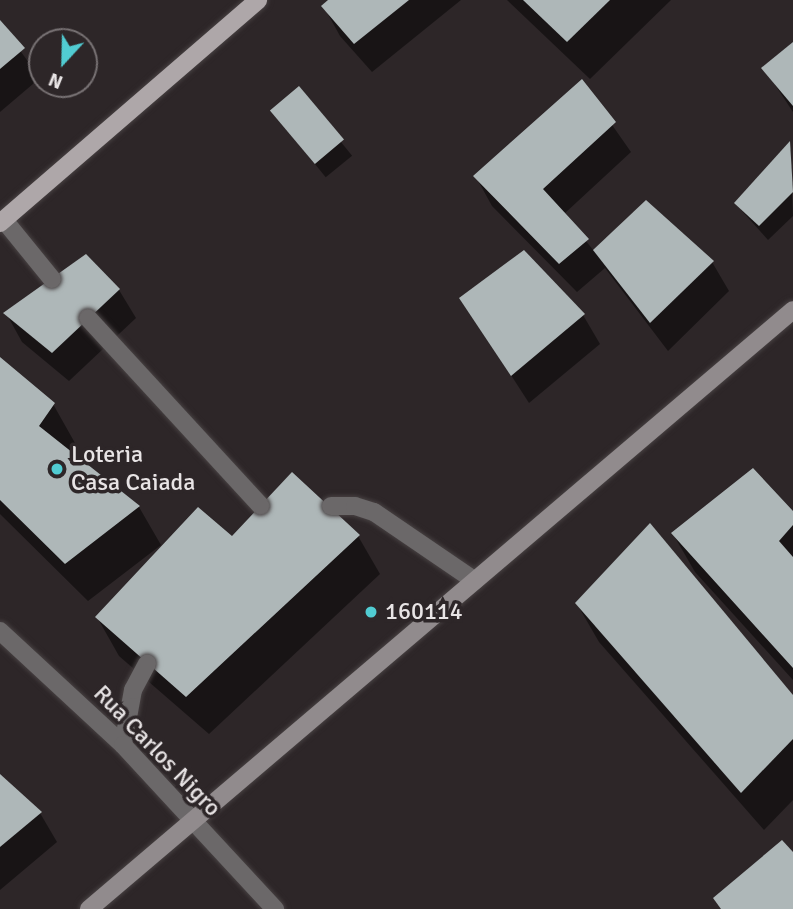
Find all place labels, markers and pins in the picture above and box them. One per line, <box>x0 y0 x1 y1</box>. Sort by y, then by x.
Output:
place label: Loteria Casa Caiada <box>71 441 195 497</box>
marker: Loteria Casa Caiada <box>49 461 65 477</box>
place label: 160114 <box>385 598 463 626</box>
marker: 160114 <box>363 604 379 620</box>

